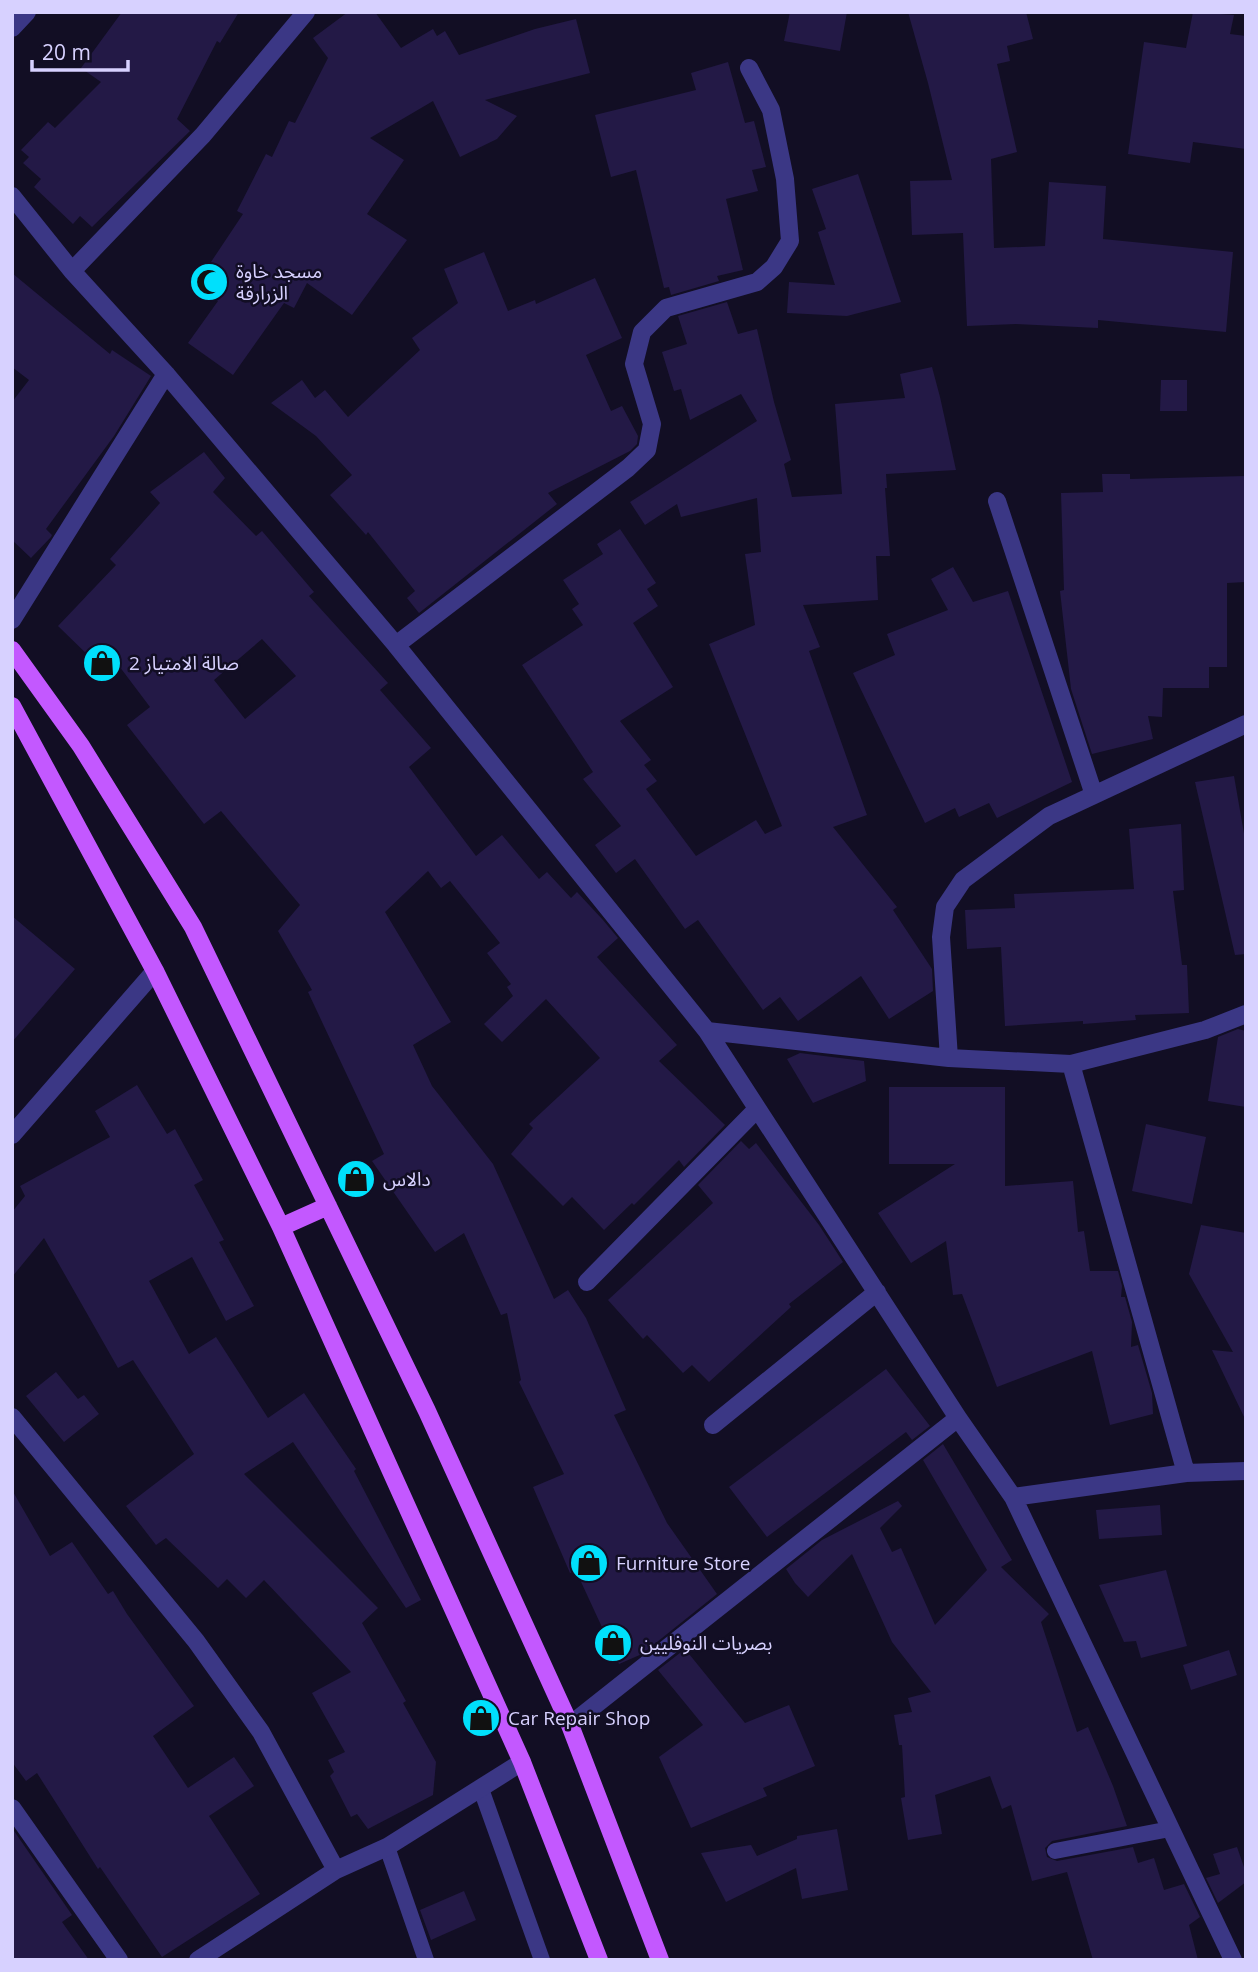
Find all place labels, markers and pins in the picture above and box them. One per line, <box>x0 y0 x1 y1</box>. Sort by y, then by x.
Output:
place label: مسجد خاوة الزرارقة <box>236 258 322 306</box>
mosque icon: مسجد خاوة الزرارقة <box>188 261 230 303</box>
shop icon: صالة الامتياز 2 <box>81 642 123 684</box>
place label: صالة الامتياز 2 <box>129 650 239 676</box>
shop icon: دالاس <box>335 1158 377 1200</box>
place label: دالاس <box>383 1166 431 1192</box>
shop icon: Furniture Store <box>568 1542 610 1584</box>
place label: Furniture Store <box>616 1550 751 1576</box>
shop icon: بصريات النوفليين <box>592 1622 634 1664</box>
place label: بصريات النوفليين <box>640 1630 772 1656</box>
shop icon: Car Repair Shop <box>460 1697 502 1739</box>
place label: Car Repair Shop <box>508 1705 650 1731</box>

